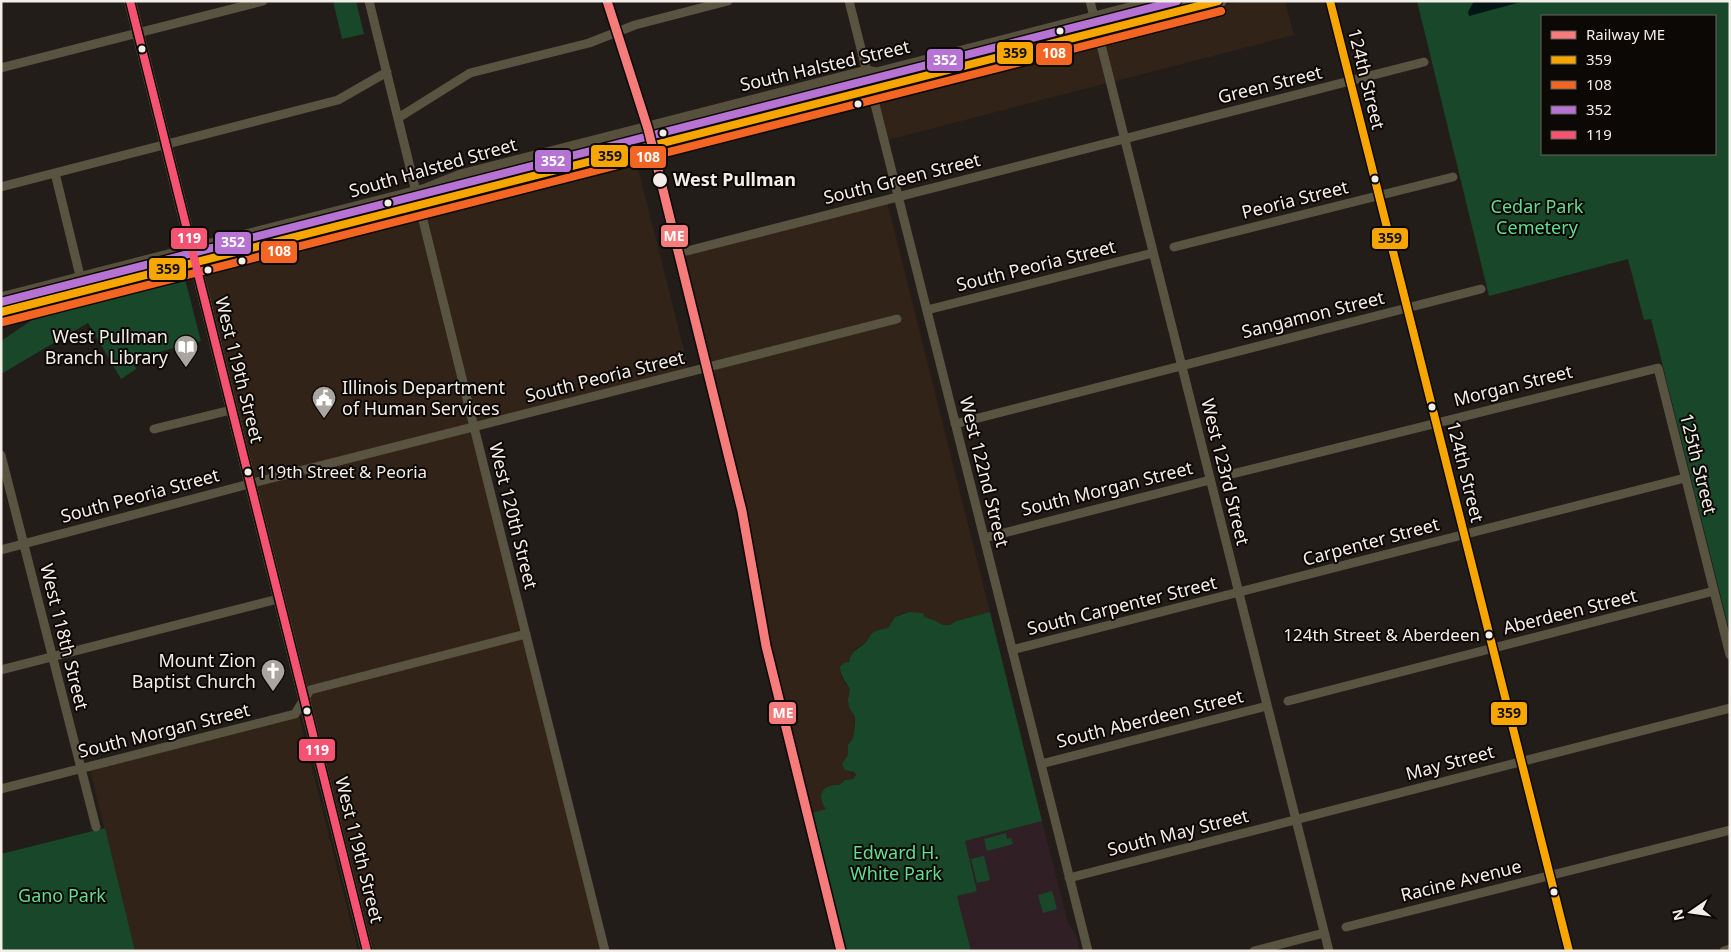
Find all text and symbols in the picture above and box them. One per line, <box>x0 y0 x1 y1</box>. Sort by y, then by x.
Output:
legend <box>1541 15 1716 155</box>
text: Railway ME <box>1586 24 1665 44</box>
unlabelled marker <box>1055 26 1065 36</box>
street label: 124th Street <box>1343 26 1391 132</box>
street label: South Halsted Street <box>738 34 913 96</box>
line badge: 359 <box>996 41 1034 65</box>
line badge: 108 <box>1035 42 1073 66</box>
text: 359 <box>1003 43 1027 62</box>
text: 108 <box>1042 43 1066 62</box>
unlabelled marker <box>137 44 147 54</box>
line badge: 352 <box>926 48 964 72</box>
text: 359 <box>1586 49 1612 69</box>
text: 352 <box>933 50 957 69</box>
street label: Green Street <box>1215 59 1325 109</box>
text: 108 <box>1586 74 1612 94</box>
unlabelled marker <box>853 99 863 109</box>
text: 352 <box>1586 99 1612 119</box>
text: 119 <box>1586 124 1612 144</box>
unlabelled marker <box>658 128 668 138</box>
street label: South Halsted Street <box>346 131 520 202</box>
line badge: 359 <box>590 144 629 168</box>
line badge: 108 <box>629 145 667 169</box>
text: 359 <box>598 146 622 165</box>
text: 108 <box>636 147 660 166</box>
street label: South Green Street <box>821 147 983 209</box>
line badge: 352 <box>534 149 572 173</box>
text: 352 <box>541 151 565 170</box>
place label: West Pullman <box>673 167 796 191</box>
marker: West Pullman <box>651 171 669 189</box>
street label: Peoria Street <box>1239 174 1351 224</box>
unlabelled marker <box>1370 174 1380 184</box>
park label: Cedar Park Cemetery <box>1491 194 1584 239</box>
unlabelled marker <box>383 198 393 208</box>
line badge: ME <box>660 224 689 248</box>
text: ME <box>663 226 685 245</box>
line badge: 119 <box>170 227 208 250</box>
line badge: 359 <box>1371 227 1409 250</box>
text: 119 <box>177 228 201 247</box>
text: 359 <box>1378 228 1402 247</box>
line badge: 352 <box>214 231 252 255</box>
text: 352 <box>221 232 245 251</box>
street label: South Peoria Street <box>954 234 1118 296</box>
line badge: 108 <box>260 240 298 264</box>
text: 108 <box>267 241 291 260</box>
unlabelled marker <box>237 256 247 266</box>
line badge: 359 <box>148 257 187 281</box>
text: 359 <box>156 259 180 278</box>
unlabelled marker <box>203 265 213 275</box>
street label: Sangamon Street <box>1239 285 1387 343</box>
street label: West 119th Street <box>210 294 270 446</box>
place label: West Pullman Branch Library <box>45 324 169 369</box>
library icon: West Pullman Branch Library <box>173 334 199 368</box>
street label: South Peoria Street <box>523 345 687 407</box>
street label: Morgan Street <box>1451 359 1575 411</box>
place label: Illinois Department of Human Services <box>342 375 505 420</box>
public building icon: Illinois Department of Human Services <box>311 385 337 419</box>
street label: West 122nd Street <box>955 394 1015 550</box>
street label: West 123rd Street <box>1196 396 1256 548</box>
unlabelled marker <box>1427 402 1437 412</box>
street label: 125th Street <box>1675 411 1723 517</box>
street label: 124th Street <box>1442 419 1490 525</box>
street label: West 120th Street <box>484 440 544 592</box>
street label: South Morgan Street <box>1019 455 1195 521</box>
place label: 119th Street & Peoria <box>257 460 427 483</box>
street label: South Peoria Street <box>58 462 222 528</box>
marker: 119th Street & Peoria <box>243 467 253 477</box>
street label: Carpenter Street <box>1300 511 1442 571</box>
street label: West 118th Street <box>35 561 95 713</box>
street label: South Carpenter Street <box>1025 570 1219 640</box>
street label: Aberdeen Street <box>1500 583 1640 639</box>
place label: 124th Street & Aberdeen <box>1283 623 1480 646</box>
marker: 124th Street & Aberdeen <box>1484 630 1494 640</box>
place label: Mount Zion Baptist Church <box>132 648 256 693</box>
church icon: Mount Zion Baptist Church <box>260 658 286 692</box>
street label: South Aberdeen Street <box>1054 683 1246 753</box>
street label: South Morgan Street <box>76 697 252 763</box>
line badge: ME <box>768 701 797 725</box>
line badge: 359 <box>1490 701 1528 726</box>
text: ME <box>772 703 794 722</box>
text: 359 <box>1497 703 1521 722</box>
unlabelled marker <box>302 706 312 716</box>
line badge: 119 <box>298 738 336 762</box>
street label: May Street <box>1403 739 1497 785</box>
text: 119 <box>305 740 329 759</box>
street label: West 119th Street <box>330 774 390 926</box>
street label: South May Street <box>1105 803 1251 861</box>
park label: Edward H. White Park <box>850 840 942 885</box>
street label: Racine Avenue <box>1398 853 1524 907</box>
park label: Gano Park <box>18 883 106 907</box>
unlabelled marker <box>1549 887 1559 897</box>
north arrow <box>1666 887 1716 937</box>
text: N <box>1667 907 1688 923</box>

